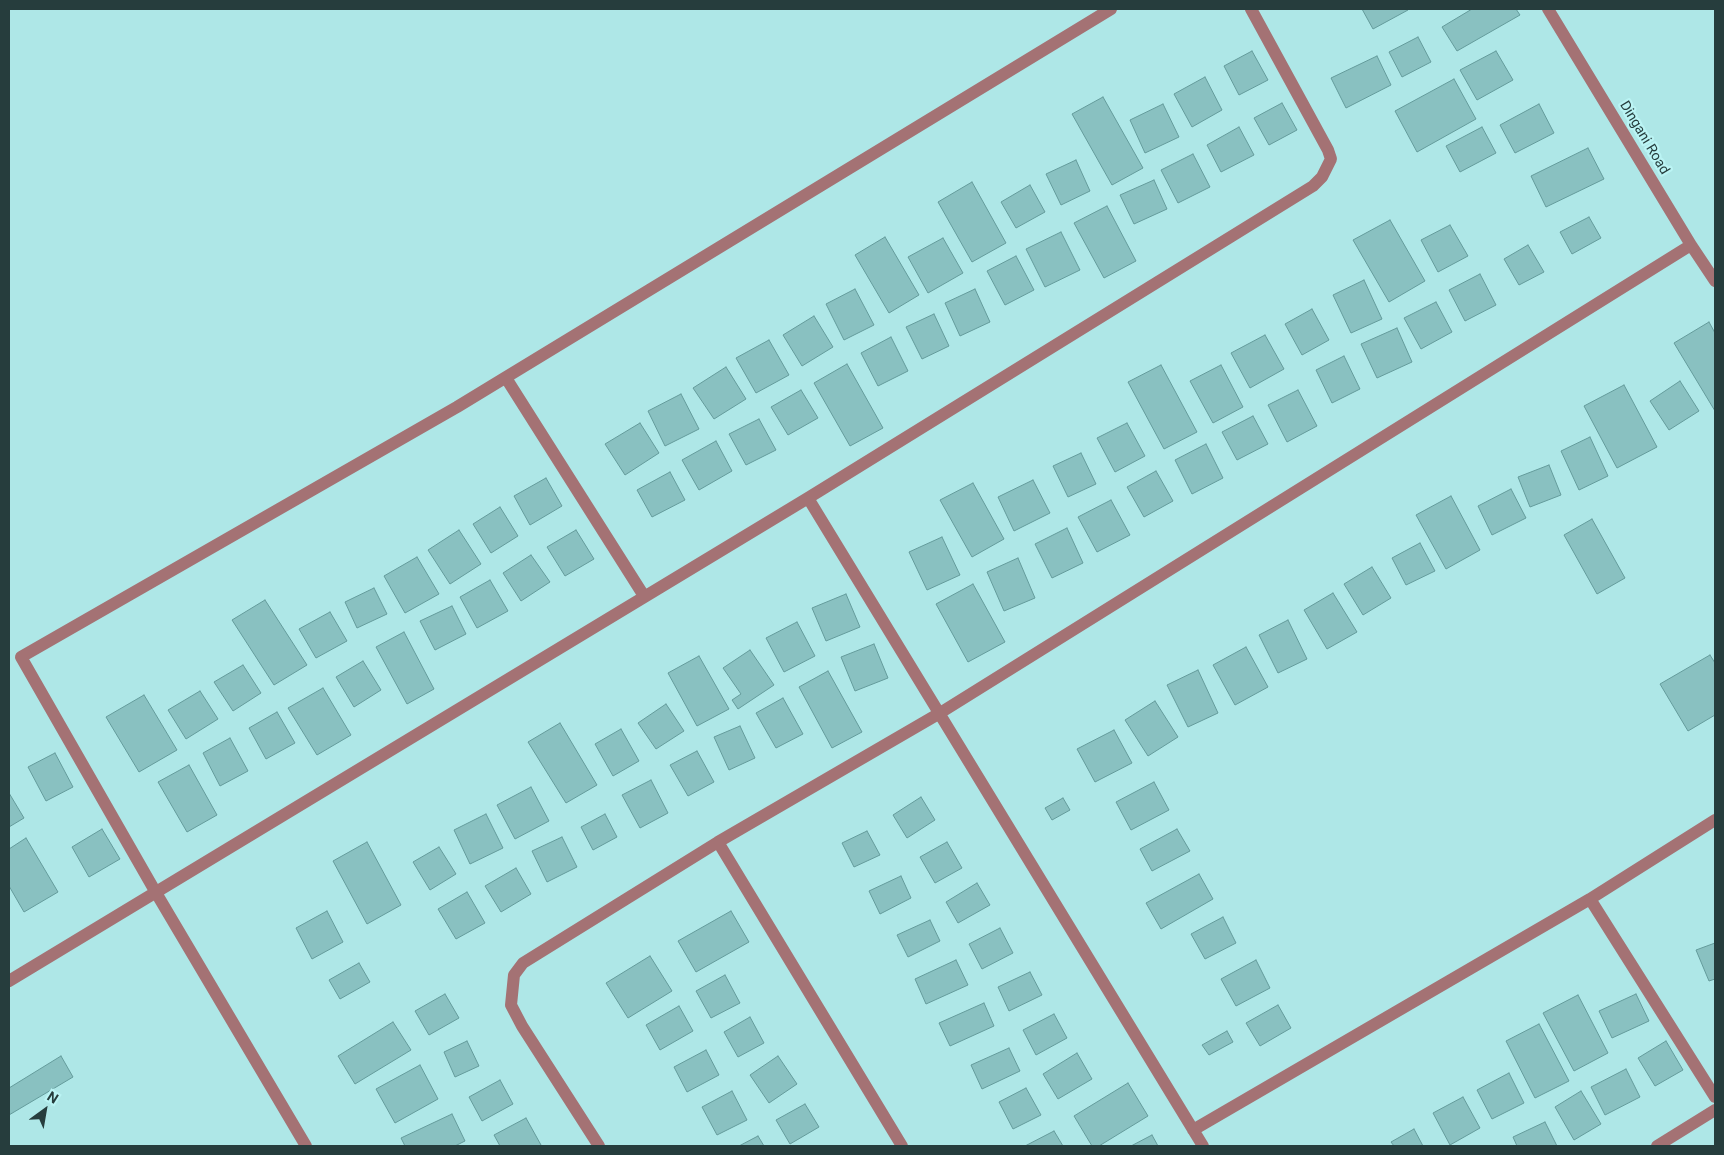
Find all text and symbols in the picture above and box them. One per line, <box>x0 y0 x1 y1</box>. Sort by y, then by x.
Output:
street label: Dingani Road <box>1616 98 1672 178</box>
north arrow <box>20 1085 70 1135</box>
text: N <box>45 1088 61 1107</box>

